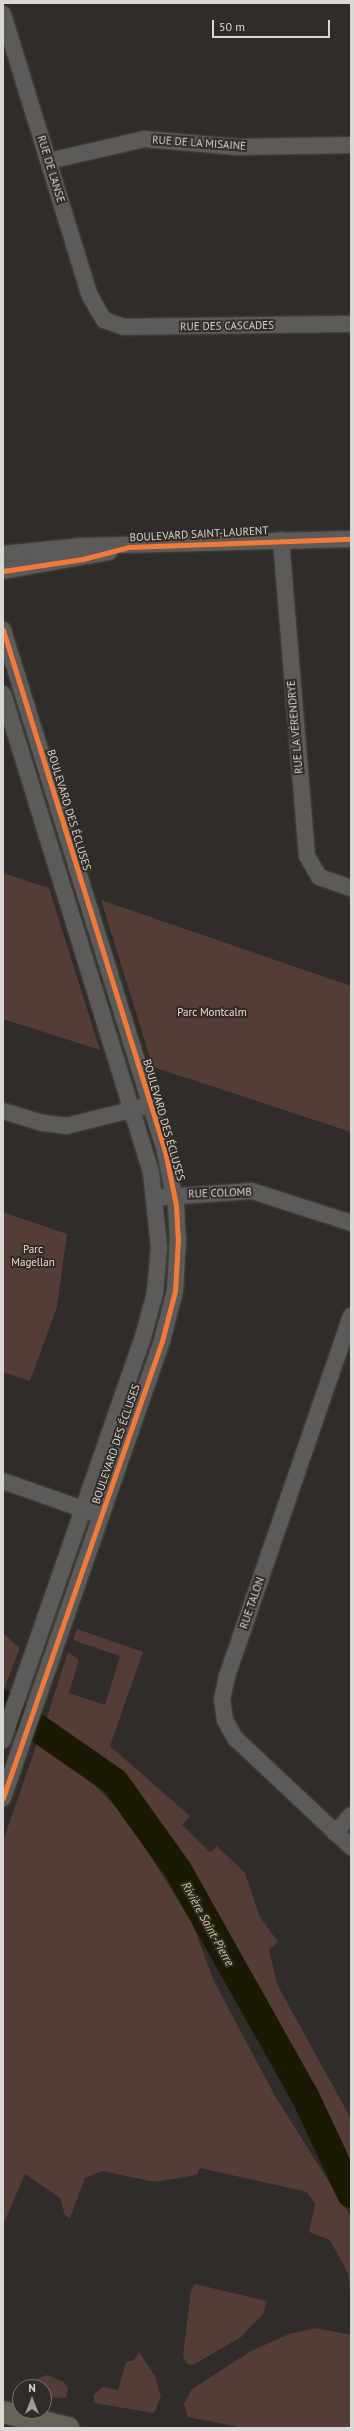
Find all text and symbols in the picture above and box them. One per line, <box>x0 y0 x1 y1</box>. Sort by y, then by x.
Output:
scale bar <box>214 12 332 38</box>
text: 50 m <box>219 19 245 34</box>
street label: RUE DE LA MISAINE <box>151 133 247 153</box>
street label: RUE DE L'ANSE <box>35 134 67 204</box>
street label: RUE DES CASCADES <box>180 319 274 333</box>
street label: BOULEVARD SAINT-LAURENT <box>129 524 269 544</box>
street label: RUE LA VÉRENDRYE <box>284 679 306 775</box>
street label: BOULEVARD DES ÉCLUSES <box>44 748 94 872</box>
park label: Parc Montcalm <box>177 1005 247 1019</box>
street label: BOULEVARD DES ÉCLUSES <box>140 1058 188 1182</box>
street label: RUE COLOMB <box>188 1185 252 1201</box>
park label: Parc Magellan <box>11 1243 55 1269</box>
street label: BOULEVARD DES ÉCLUSES <box>89 1382 143 1506</box>
street label: RUE TALON <box>237 1575 267 1631</box>
water label: Rivière Saint-Pierre <box>179 1879 237 1969</box>
north arrow <box>12 2379 52 2419</box>
text: N <box>28 2381 36 2395</box>

